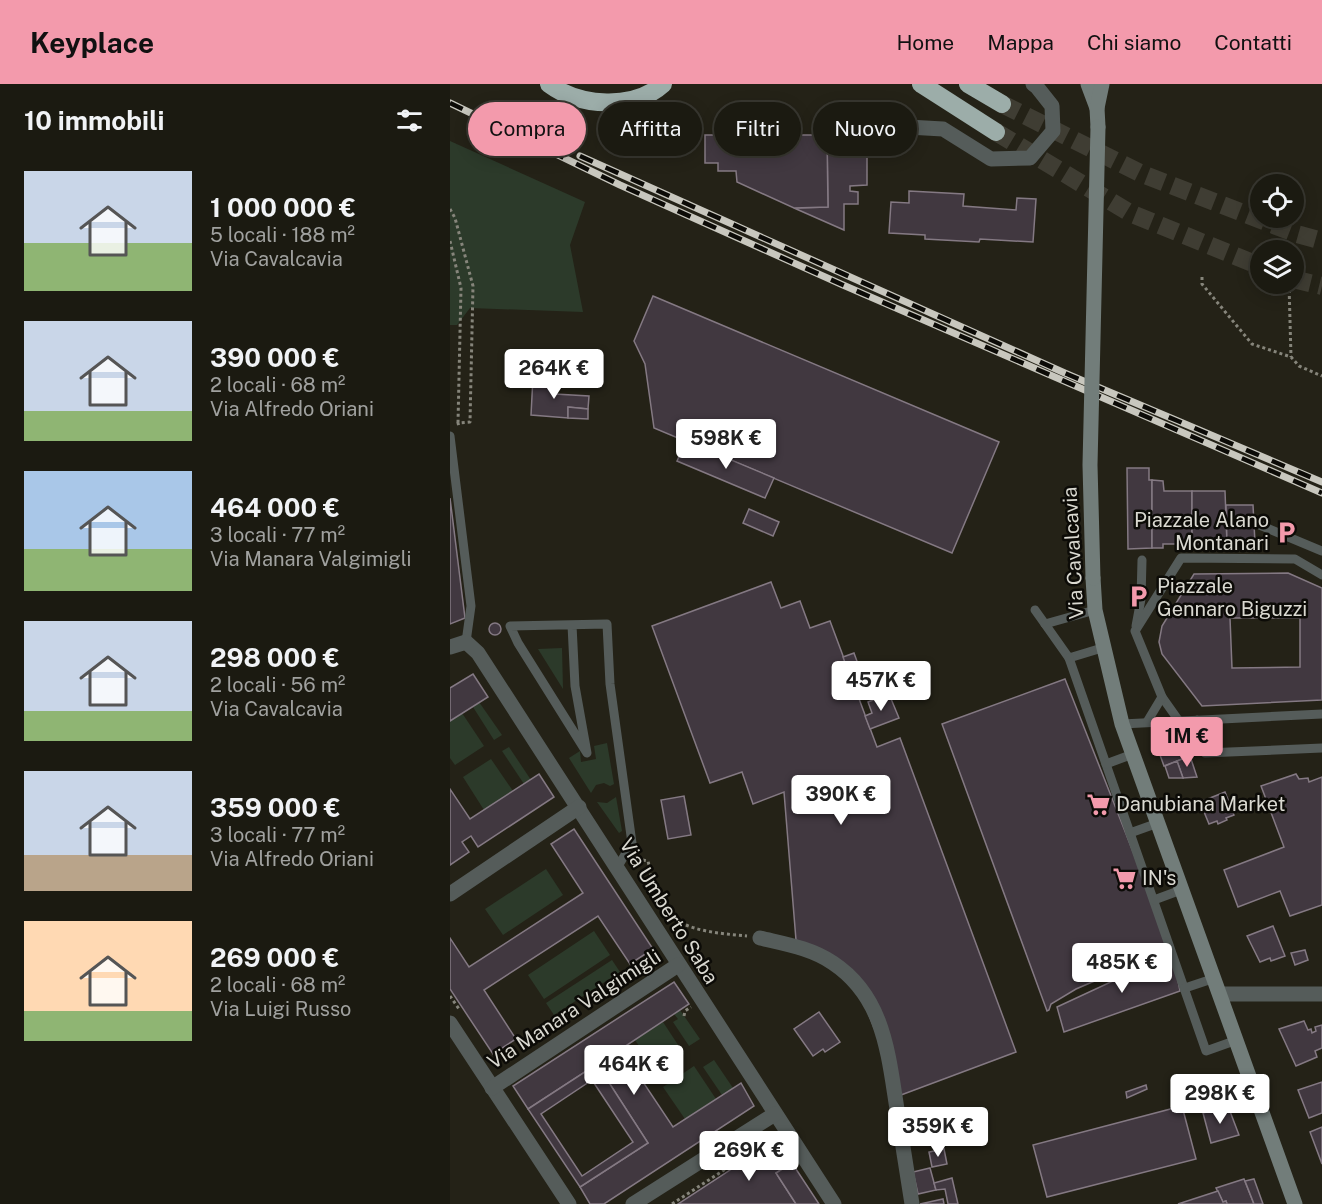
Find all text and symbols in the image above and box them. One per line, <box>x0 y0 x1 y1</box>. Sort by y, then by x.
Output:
text: Keyplace <box>30 26 154 59</box>
text: Home <box>896 30 954 55</box>
text: Mappa <box>987 30 1054 55</box>
text: Chi siamo <box>1087 30 1181 55</box>
text: Contatti <box>1214 30 1292 55</box>
chip: Compra <box>468 102 586 156</box>
chip: Affitta <box>598 102 702 156</box>
chip: Filtri <box>714 102 801 156</box>
chip: Nuovo <box>813 102 917 156</box>
icon: filters <box>393 104 426 137</box>
text: 10 immobili <box>24 105 165 136</box>
map controls <box>1250 174 1304 294</box>
button: locate <box>1250 174 1304 228</box>
text: 1 000 000 € <box>210 192 356 223</box>
icon: home <box>72 195 144 267</box>
text: 5 locali · 188 m² <box>210 223 355 247</box>
button: layers <box>1250 240 1304 294</box>
text: Via Cavalcavia <box>210 247 343 271</box>
text: 390 000 € <box>210 342 340 373</box>
icon: home <box>72 345 144 417</box>
pin: 264K € <box>505 349 603 400</box>
text: 264K € <box>519 356 589 380</box>
text: 2 locali · 68 m² <box>210 373 345 397</box>
text: Via Alfredo Oriani <box>210 397 374 421</box>
pin: 598K € <box>677 419 775 470</box>
text: 598K € <box>690 426 762 450</box>
street label: Via Cavalcavia <box>1058 486 1088 620</box>
text: 464 000 € <box>210 492 340 523</box>
icon: home <box>72 495 144 567</box>
place label: Piazzale Alano Montanari <box>1134 508 1269 555</box>
parking icon: Piazzale Alano Montanari <box>1274 519 1300 545</box>
text: 3 locali · 77 m² <box>210 523 345 547</box>
text: Via Manara Valgimigli <box>210 547 412 571</box>
place label: Piazzale Gennaro Biguzzi <box>1157 574 1307 621</box>
parking icon: Piazzale Gennaro Biguzzi <box>1126 584 1152 610</box>
text: 298 000 € <box>210 642 340 673</box>
icon: home <box>72 645 144 717</box>
pin: 457K € <box>832 661 930 712</box>
text: 457K € <box>846 668 916 692</box>
text: 2 locali · 56 m² <box>210 673 345 697</box>
text: Via Cavalcavia <box>210 697 343 721</box>
pin: 1M € <box>1151 717 1223 768</box>
text: 1M € <box>1165 724 1209 748</box>
pin: 390K € <box>792 775 890 826</box>
text: 390K € <box>805 782 877 806</box>
supermarket icon: Danubiana Market <box>1085 791 1111 817</box>
text: 359 000 € <box>210 792 341 823</box>
place label: Danubiana Market <box>1116 792 1286 816</box>
icon: home <box>72 795 144 867</box>
text: 3 locali · 77 m² <box>210 823 345 847</box>
street label: Via Umberto Saba <box>615 834 723 988</box>
text: Via Alfredo Oriani <box>210 847 374 871</box>
supermarket icon: IN's <box>1111 865 1137 891</box>
place label: IN's <box>1142 866 1176 890</box>
text: 269 000 € <box>210 942 340 973</box>
pin: 485K € <box>1073 943 1171 994</box>
street label: Via Manara Valgimigli <box>483 944 665 1074</box>
icon: home <box>72 945 144 1017</box>
text: 485K € <box>1086 950 1158 974</box>
text: 2 locali · 68 m² <box>210 973 345 997</box>
text: Via Luigi Russo <box>210 997 351 1021</box>
pin: 464K € <box>585 1045 683 1096</box>
text: 464K € <box>598 1052 670 1076</box>
pin: 298K € <box>1171 1074 1269 1125</box>
text: 298K € <box>1184 1081 1256 1105</box>
pin: 359K € <box>889 1107 987 1158</box>
text: 359K € <box>902 1114 974 1138</box>
pin: 269K € <box>700 1131 798 1182</box>
text: 269K € <box>714 1138 784 1162</box>

